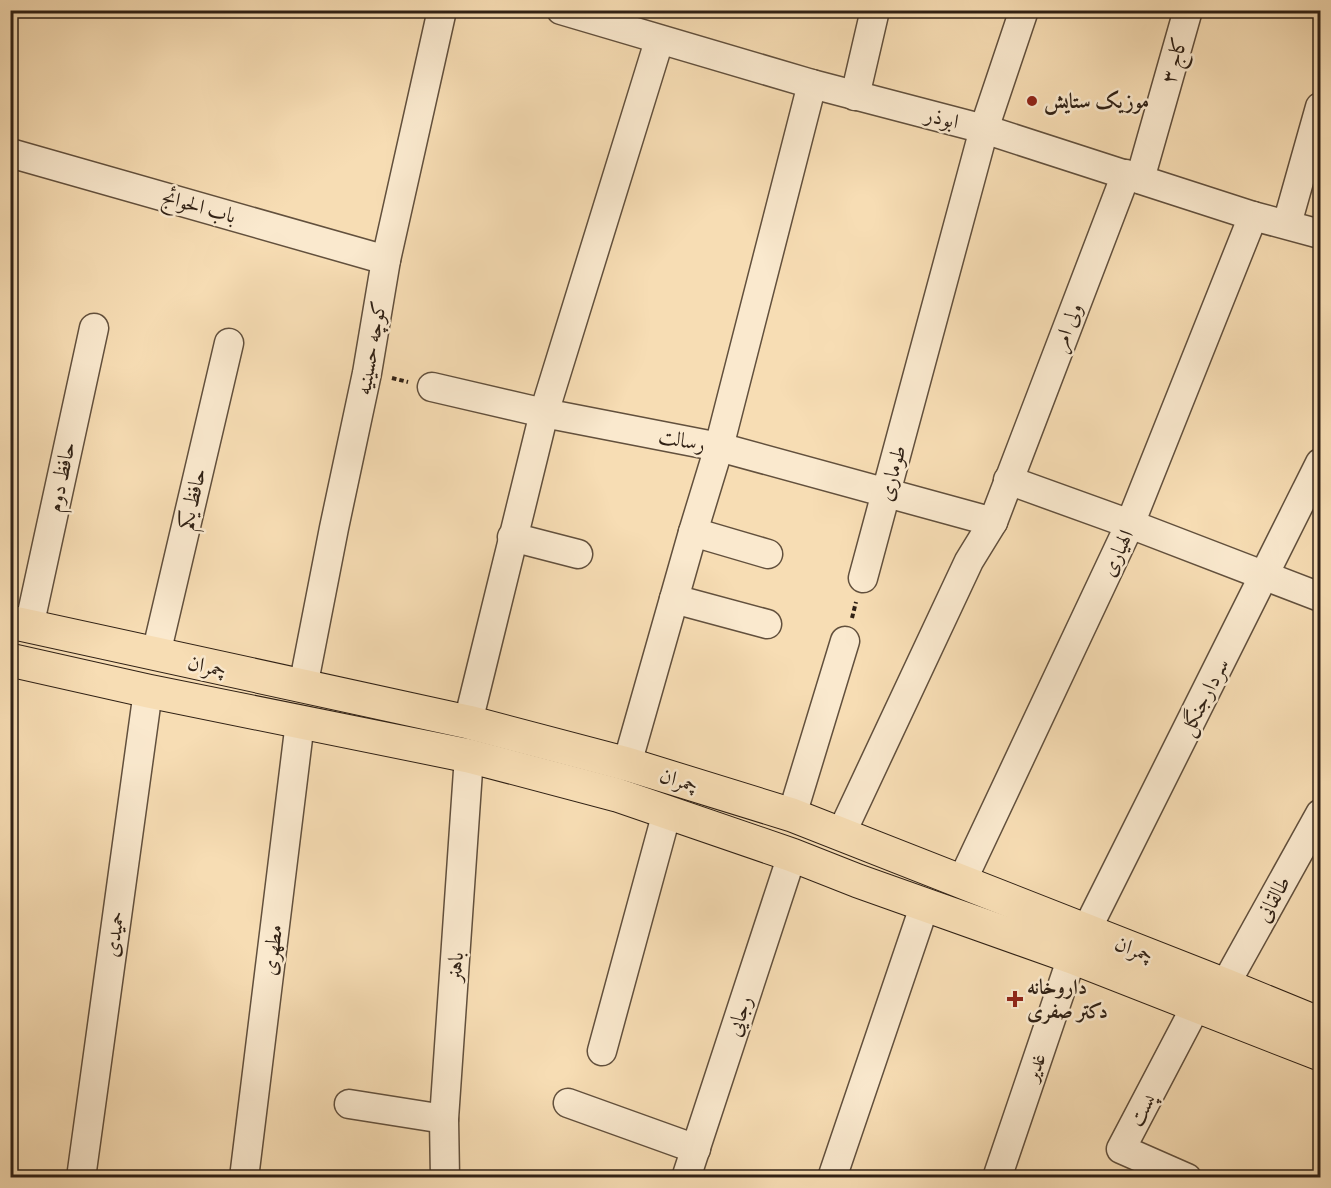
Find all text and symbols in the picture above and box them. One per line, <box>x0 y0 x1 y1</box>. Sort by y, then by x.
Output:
street label: کاج ۳ <box>1155 34 1199 88</box>
place label: موزیک ستایش <box>1044 88 1149 115</box>
marker: موزیک ستایش <box>1025 94 1039 108</box>
street label: ابوذر <box>920 101 961 136</box>
street label: باب الحوائج <box>158 183 239 234</box>
street label: کوچه حسینیه <box>350 299 393 397</box>
street label: ولی امر <box>1046 299 1090 356</box>
street label: رسالت <box>656 423 708 458</box>
street label: حافظ دوم <box>41 439 86 516</box>
street label: طوماری <box>872 442 913 504</box>
street label: حافظ یکم <box>172 466 219 534</box>
street label: الهیاری <box>1095 525 1140 581</box>
street label: چمران <box>185 649 229 684</box>
street label: سردارجنگل <box>1173 654 1236 741</box>
street label: چمران <box>656 762 702 799</box>
street label: طالقانی <box>1250 871 1297 927</box>
street label: حمیدی <box>98 909 131 959</box>
street label: مطهری <box>256 923 289 977</box>
street label: چمران <box>1111 930 1157 969</box>
street label: باهنر <box>441 951 470 985</box>
place label: داروخانه دکتر صفری <box>1027 974 1108 1025</box>
street label: رجایی <box>720 992 759 1040</box>
marker: داروخانه دکتر صفری <box>1008 992 1022 1006</box>
street label: غدیر <box>1017 1050 1053 1087</box>
street label: پست <box>1123 1088 1163 1131</box>

